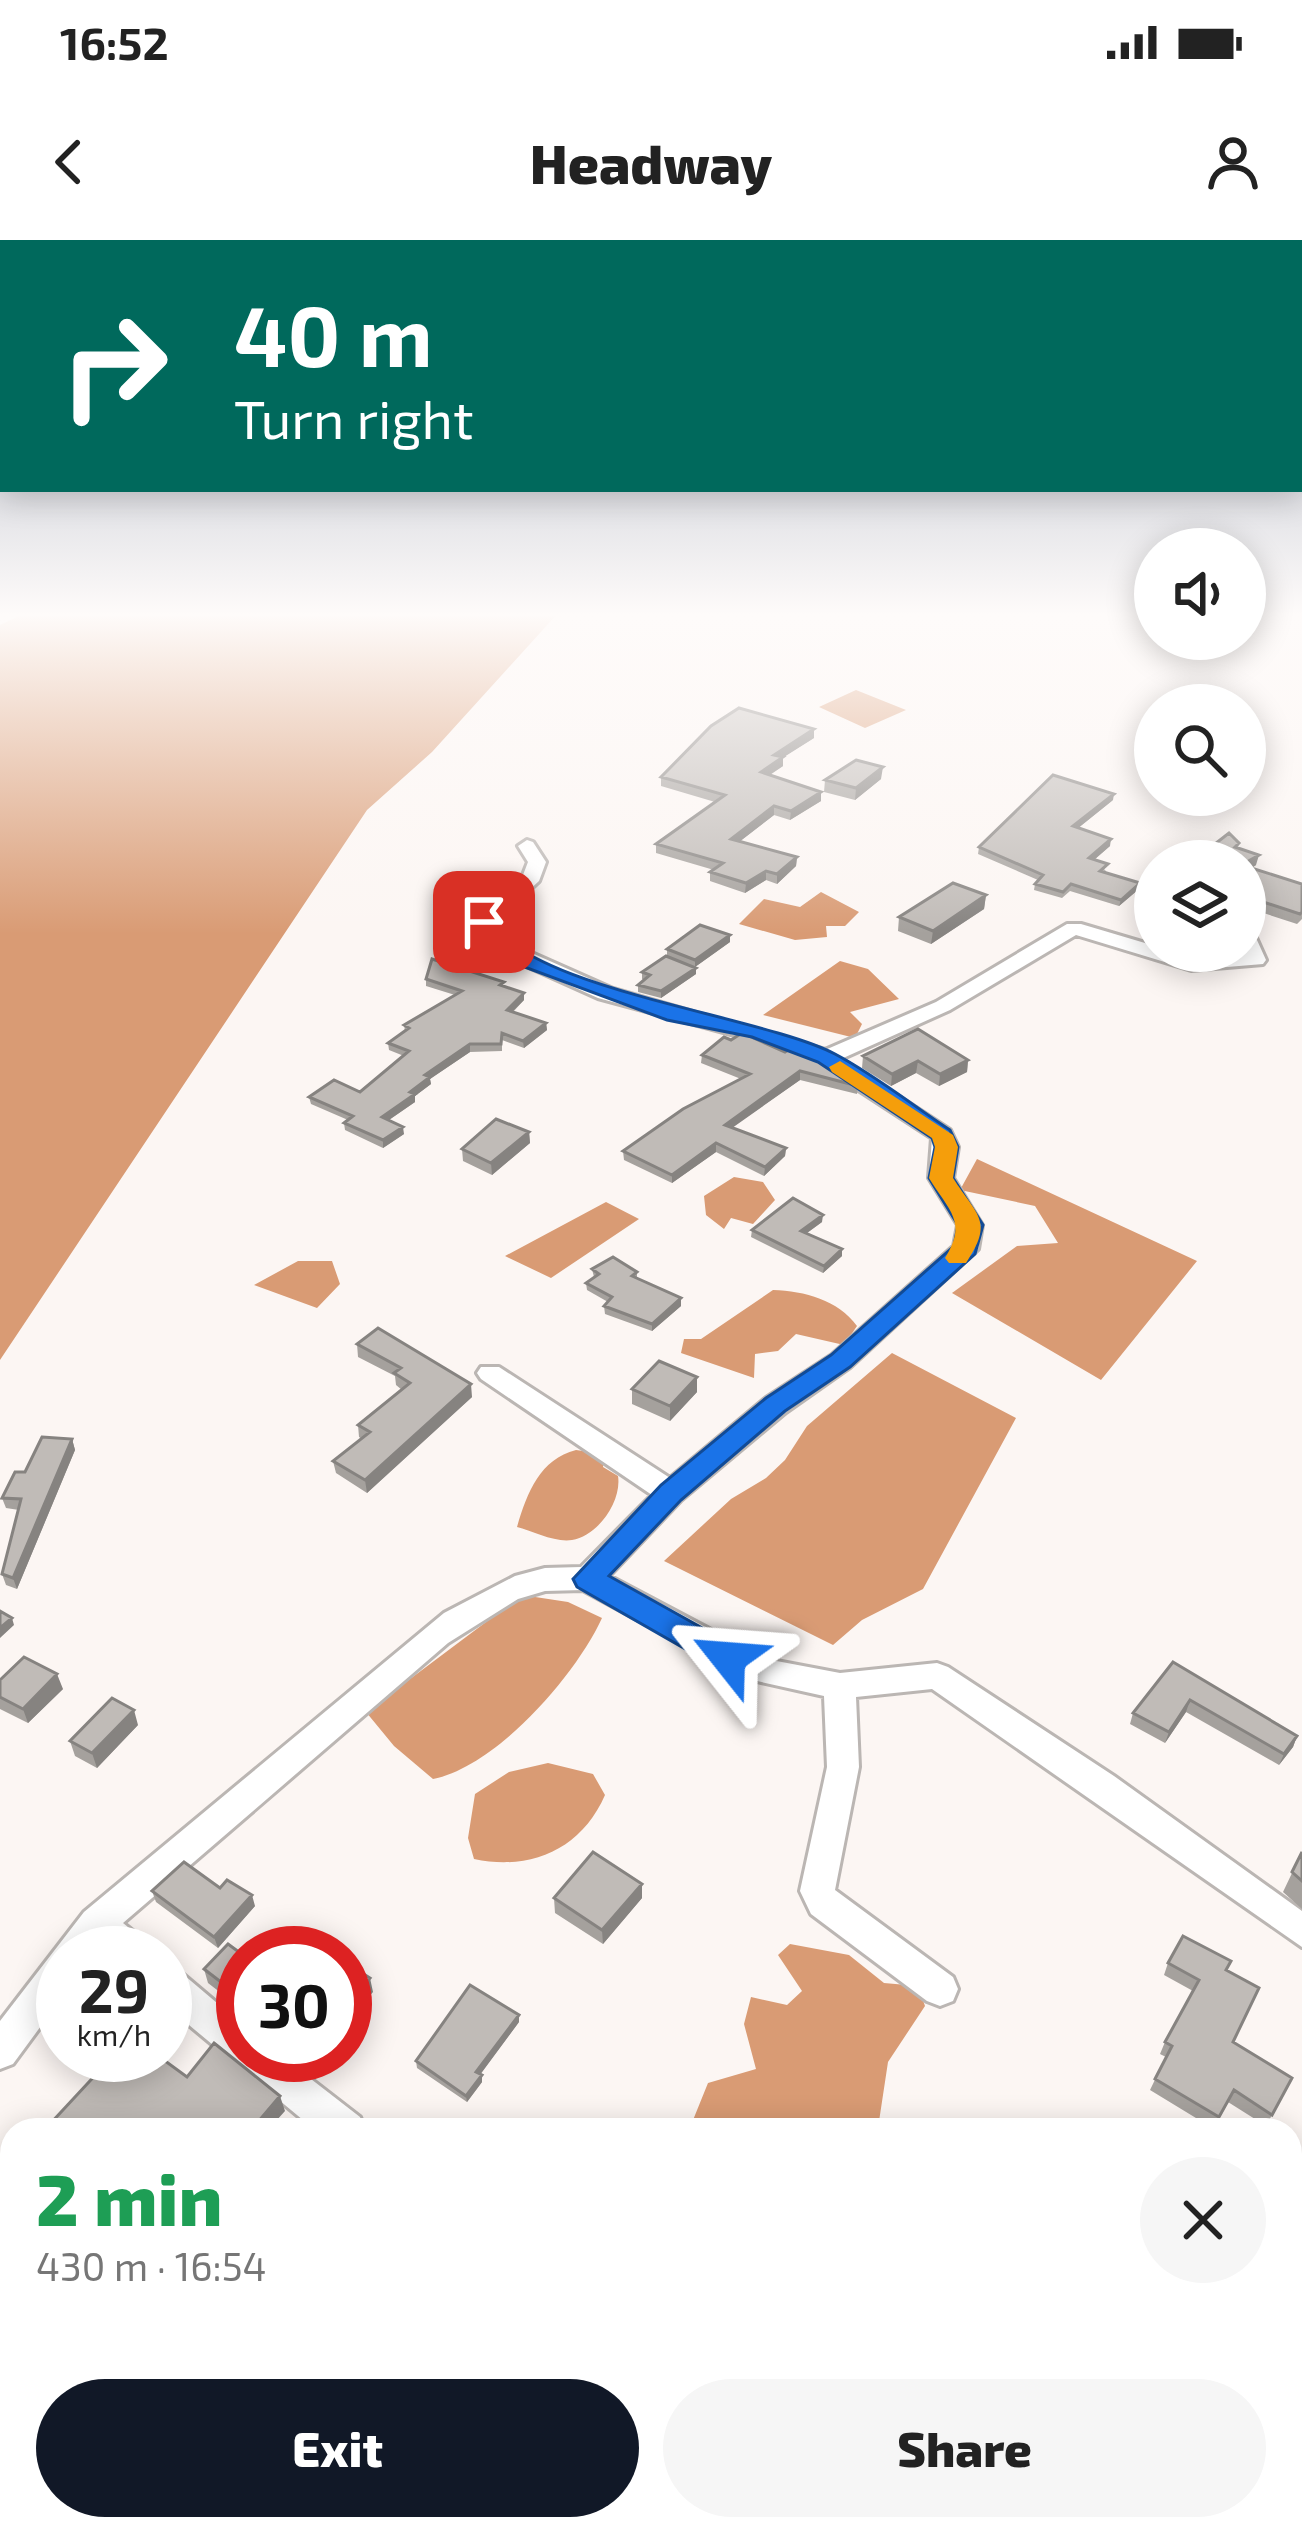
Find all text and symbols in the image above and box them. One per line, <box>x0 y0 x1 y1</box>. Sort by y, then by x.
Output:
text: 16:52 <box>60 15 169 69</box>
icon: back <box>36 129 102 195</box>
icon: person <box>1200 129 1266 195</box>
text: Headway <box>530 130 772 195</box>
text: 40 m <box>234 283 433 384</box>
icon: right <box>36 288 192 444</box>
text: Turn right <box>234 385 474 450</box>
map controls <box>1134 528 1266 972</box>
button: sound <box>1134 528 1266 660</box>
button: search <box>1134 684 1266 816</box>
button: layers <box>1134 840 1266 972</box>
pin <box>433 871 535 973</box>
icon: arrive <box>451 889 517 955</box>
position arrow <box>665 1595 791 1721</box>
speed limit sign: 30 <box>216 1926 372 2082</box>
text: 29 <box>79 1953 149 2025</box>
text: km/h <box>77 2016 151 2052</box>
text: 2 min <box>36 2154 222 2240</box>
button: close <box>1140 2157 1266 2283</box>
text: 430 m · 16:54 <box>36 2242 267 2289</box>
button: Exit <box>36 2379 639 2517</box>
button: Share <box>663 2379 1266 2517</box>

